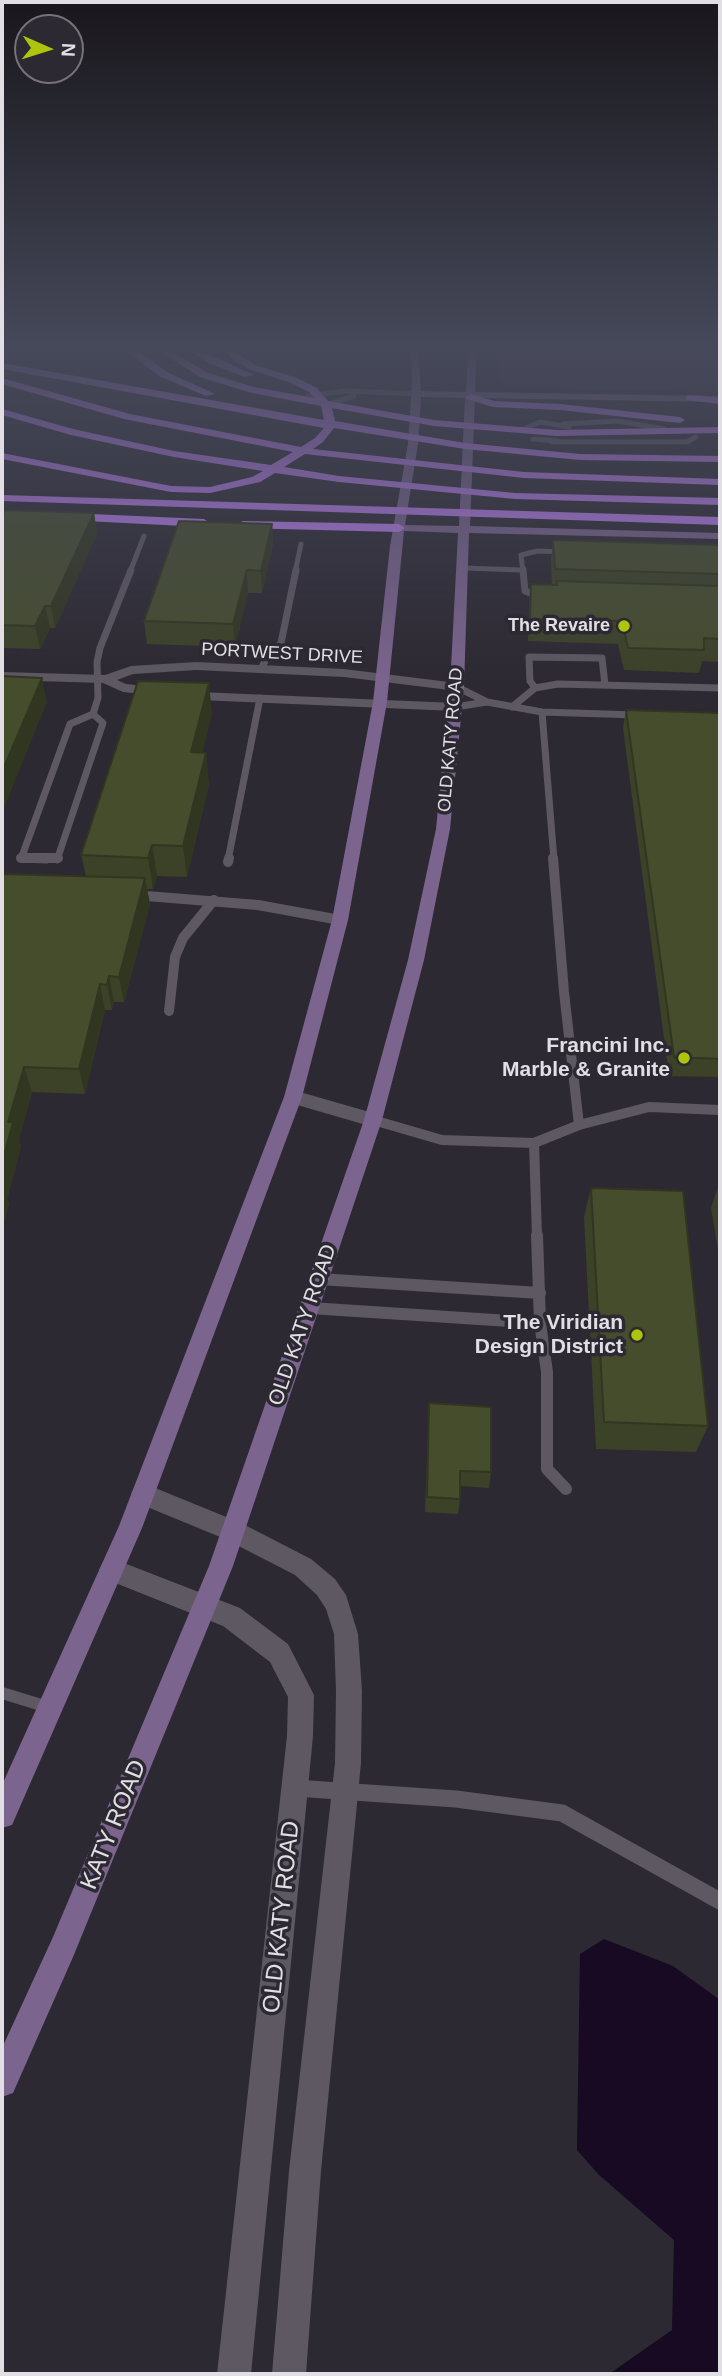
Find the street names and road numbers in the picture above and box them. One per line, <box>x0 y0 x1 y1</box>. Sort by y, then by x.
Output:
street label: PORTWEST DRIVE <box>201 639 363 669</box>
street label: OLD KATY ROAD <box>434 667 468 813</box>
street label: OLD KATY ROAD <box>264 1241 342 1409</box>
street label: KATY ROAD <box>75 1756 153 1894</box>
street label: OLD KATY ROAD <box>258 1820 306 2014</box>

